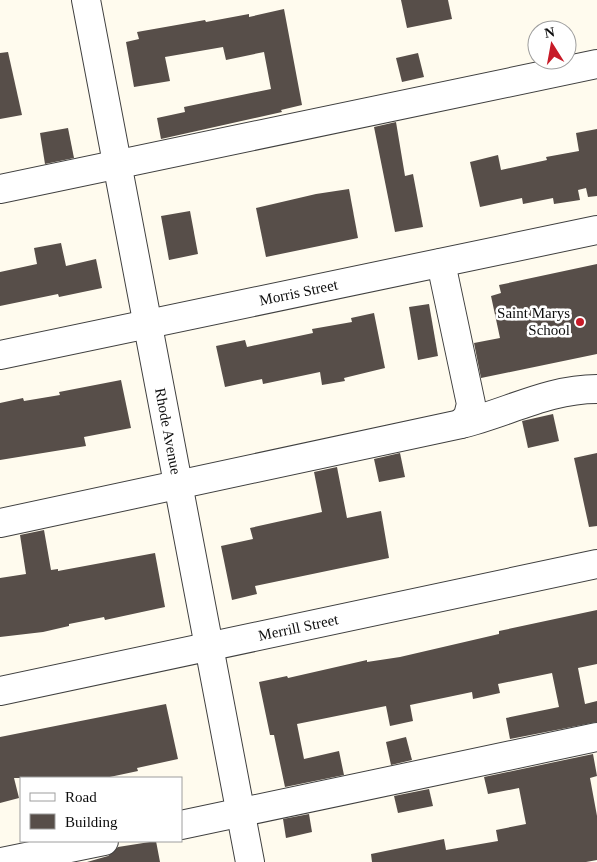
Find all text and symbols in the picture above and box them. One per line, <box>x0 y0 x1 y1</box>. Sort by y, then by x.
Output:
north arrow <box>527 20 577 70</box>
text: N <box>543 24 556 41</box>
street label: Morris Street <box>258 276 340 308</box>
place label: Saint Marys School <box>497 305 570 338</box>
marker: Saint Marys School <box>574 316 586 328</box>
street label: Rhode Avenue <box>152 387 184 476</box>
street label: Merrill Street <box>257 611 341 644</box>
legend <box>20 777 182 842</box>
text: Road <box>65 789 97 805</box>
text: Building <box>65 814 118 830</box>

